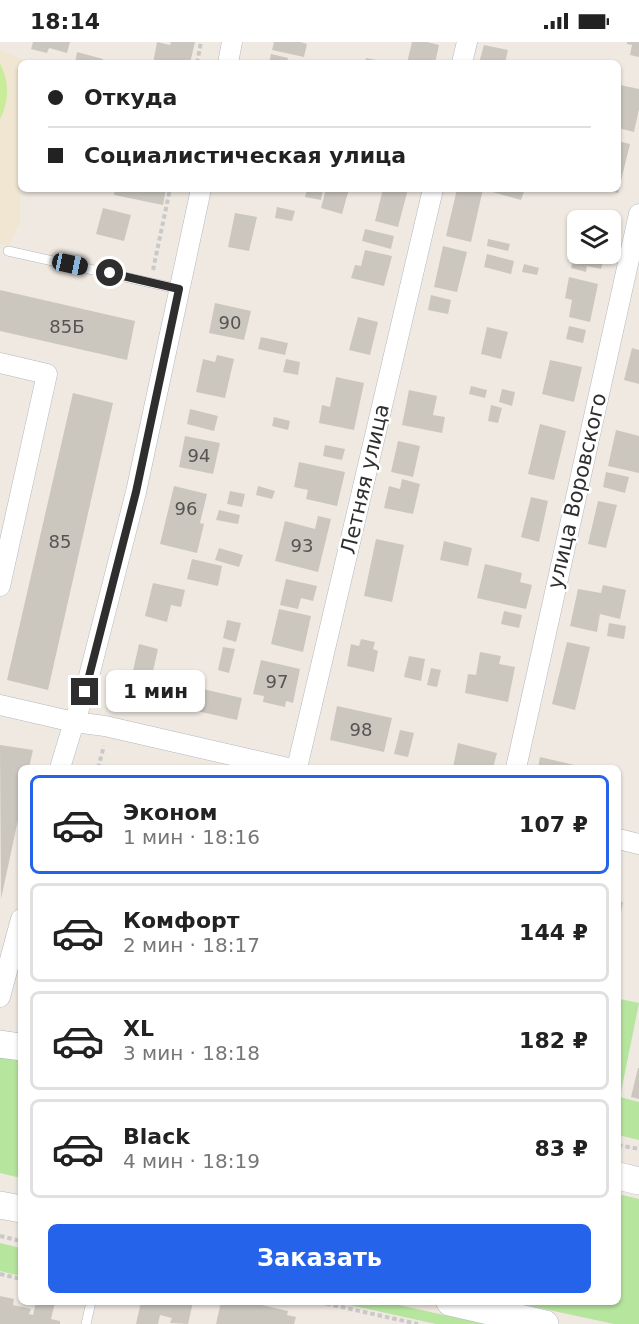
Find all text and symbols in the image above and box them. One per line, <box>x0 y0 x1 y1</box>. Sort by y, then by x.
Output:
text: 18:14 <box>30 9 100 34</box>
text: Откуда <box>84 85 177 110</box>
text: Социалистическая улица <box>84 143 406 168</box>
map controls <box>567 210 621 264</box>
button: layers <box>567 210 621 264</box>
car <box>51 251 89 277</box>
route start <box>96 259 123 286</box>
house number: 90 <box>219 312 241 333</box>
house number: 85Б <box>49 316 85 337</box>
street label: улица Воровского <box>543 391 611 591</box>
street label: Летняя улица <box>336 402 394 556</box>
house number: 94 <box>188 445 210 466</box>
house number: 96 <box>175 498 197 519</box>
house number: 85 <box>49 531 71 552</box>
house number: 93 <box>291 535 313 556</box>
callout: 1 мин <box>106 671 205 713</box>
house number: 97 <box>266 671 288 692</box>
route end <box>71 678 98 705</box>
text: 1 мин <box>123 679 188 703</box>
house number: 98 <box>350 719 372 740</box>
icon: car <box>51 798 105 852</box>
text: Эконом <box>123 800 218 825</box>
text: 107 ₽ <box>519 812 588 837</box>
text: 1 мин · 18:16 <box>123 825 260 849</box>
icon: car <box>51 906 105 960</box>
text: Комфорт <box>123 908 240 933</box>
text: 144 ₽ <box>519 920 588 945</box>
text: 2 мин · 18:17 <box>123 933 260 957</box>
icon: car <box>51 1014 105 1068</box>
text: XL <box>123 1016 154 1041</box>
text: 182 ₽ <box>519 1028 588 1053</box>
text: 3 мин · 18:18 <box>123 1041 260 1065</box>
icon: car <box>51 1122 105 1176</box>
text: Black <box>123 1124 190 1149</box>
text: 83 ₽ <box>534 1136 588 1161</box>
text: 4 мин · 18:19 <box>123 1149 260 1173</box>
button: Заказать <box>48 1224 591 1293</box>

